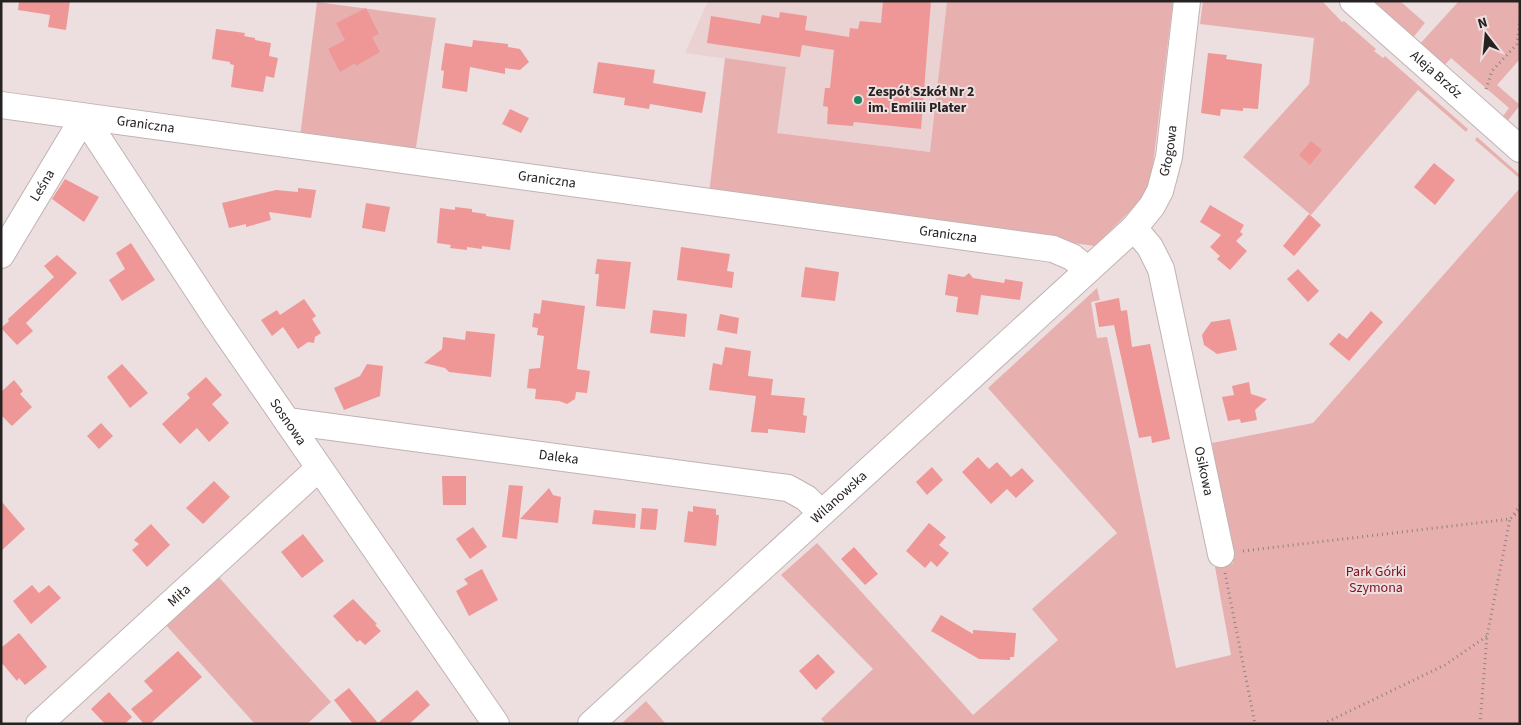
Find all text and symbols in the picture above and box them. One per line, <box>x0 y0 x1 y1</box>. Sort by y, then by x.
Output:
north arrow <box>1461 10 1511 60</box>
text: N <box>1475 13 1490 34</box>
street label: Aleja Brzóz <box>1406 46 1467 103</box>
place label: Zespół Szkół Nr 2 im. Emilii Plater <box>868 82 974 118</box>
marker: Zespół Szkół Nr 2 im. Emilii Plater <box>852 94 864 106</box>
street label: Graniczna <box>115 111 176 139</box>
street label: Głogowa <box>1154 124 1183 179</box>
street label: Leśna <box>25 166 60 205</box>
street label: Graniczna <box>517 166 577 194</box>
street label: Graniczna <box>918 221 978 249</box>
street label: Sosnowa <box>264 395 311 450</box>
street label: Daleka <box>537 445 580 470</box>
street label: Osikowa <box>1189 445 1218 498</box>
street label: Wilanowska <box>806 466 872 528</box>
park label: Park Górki Szymona <box>1346 562 1406 598</box>
street label: Miła <box>163 580 195 612</box>

